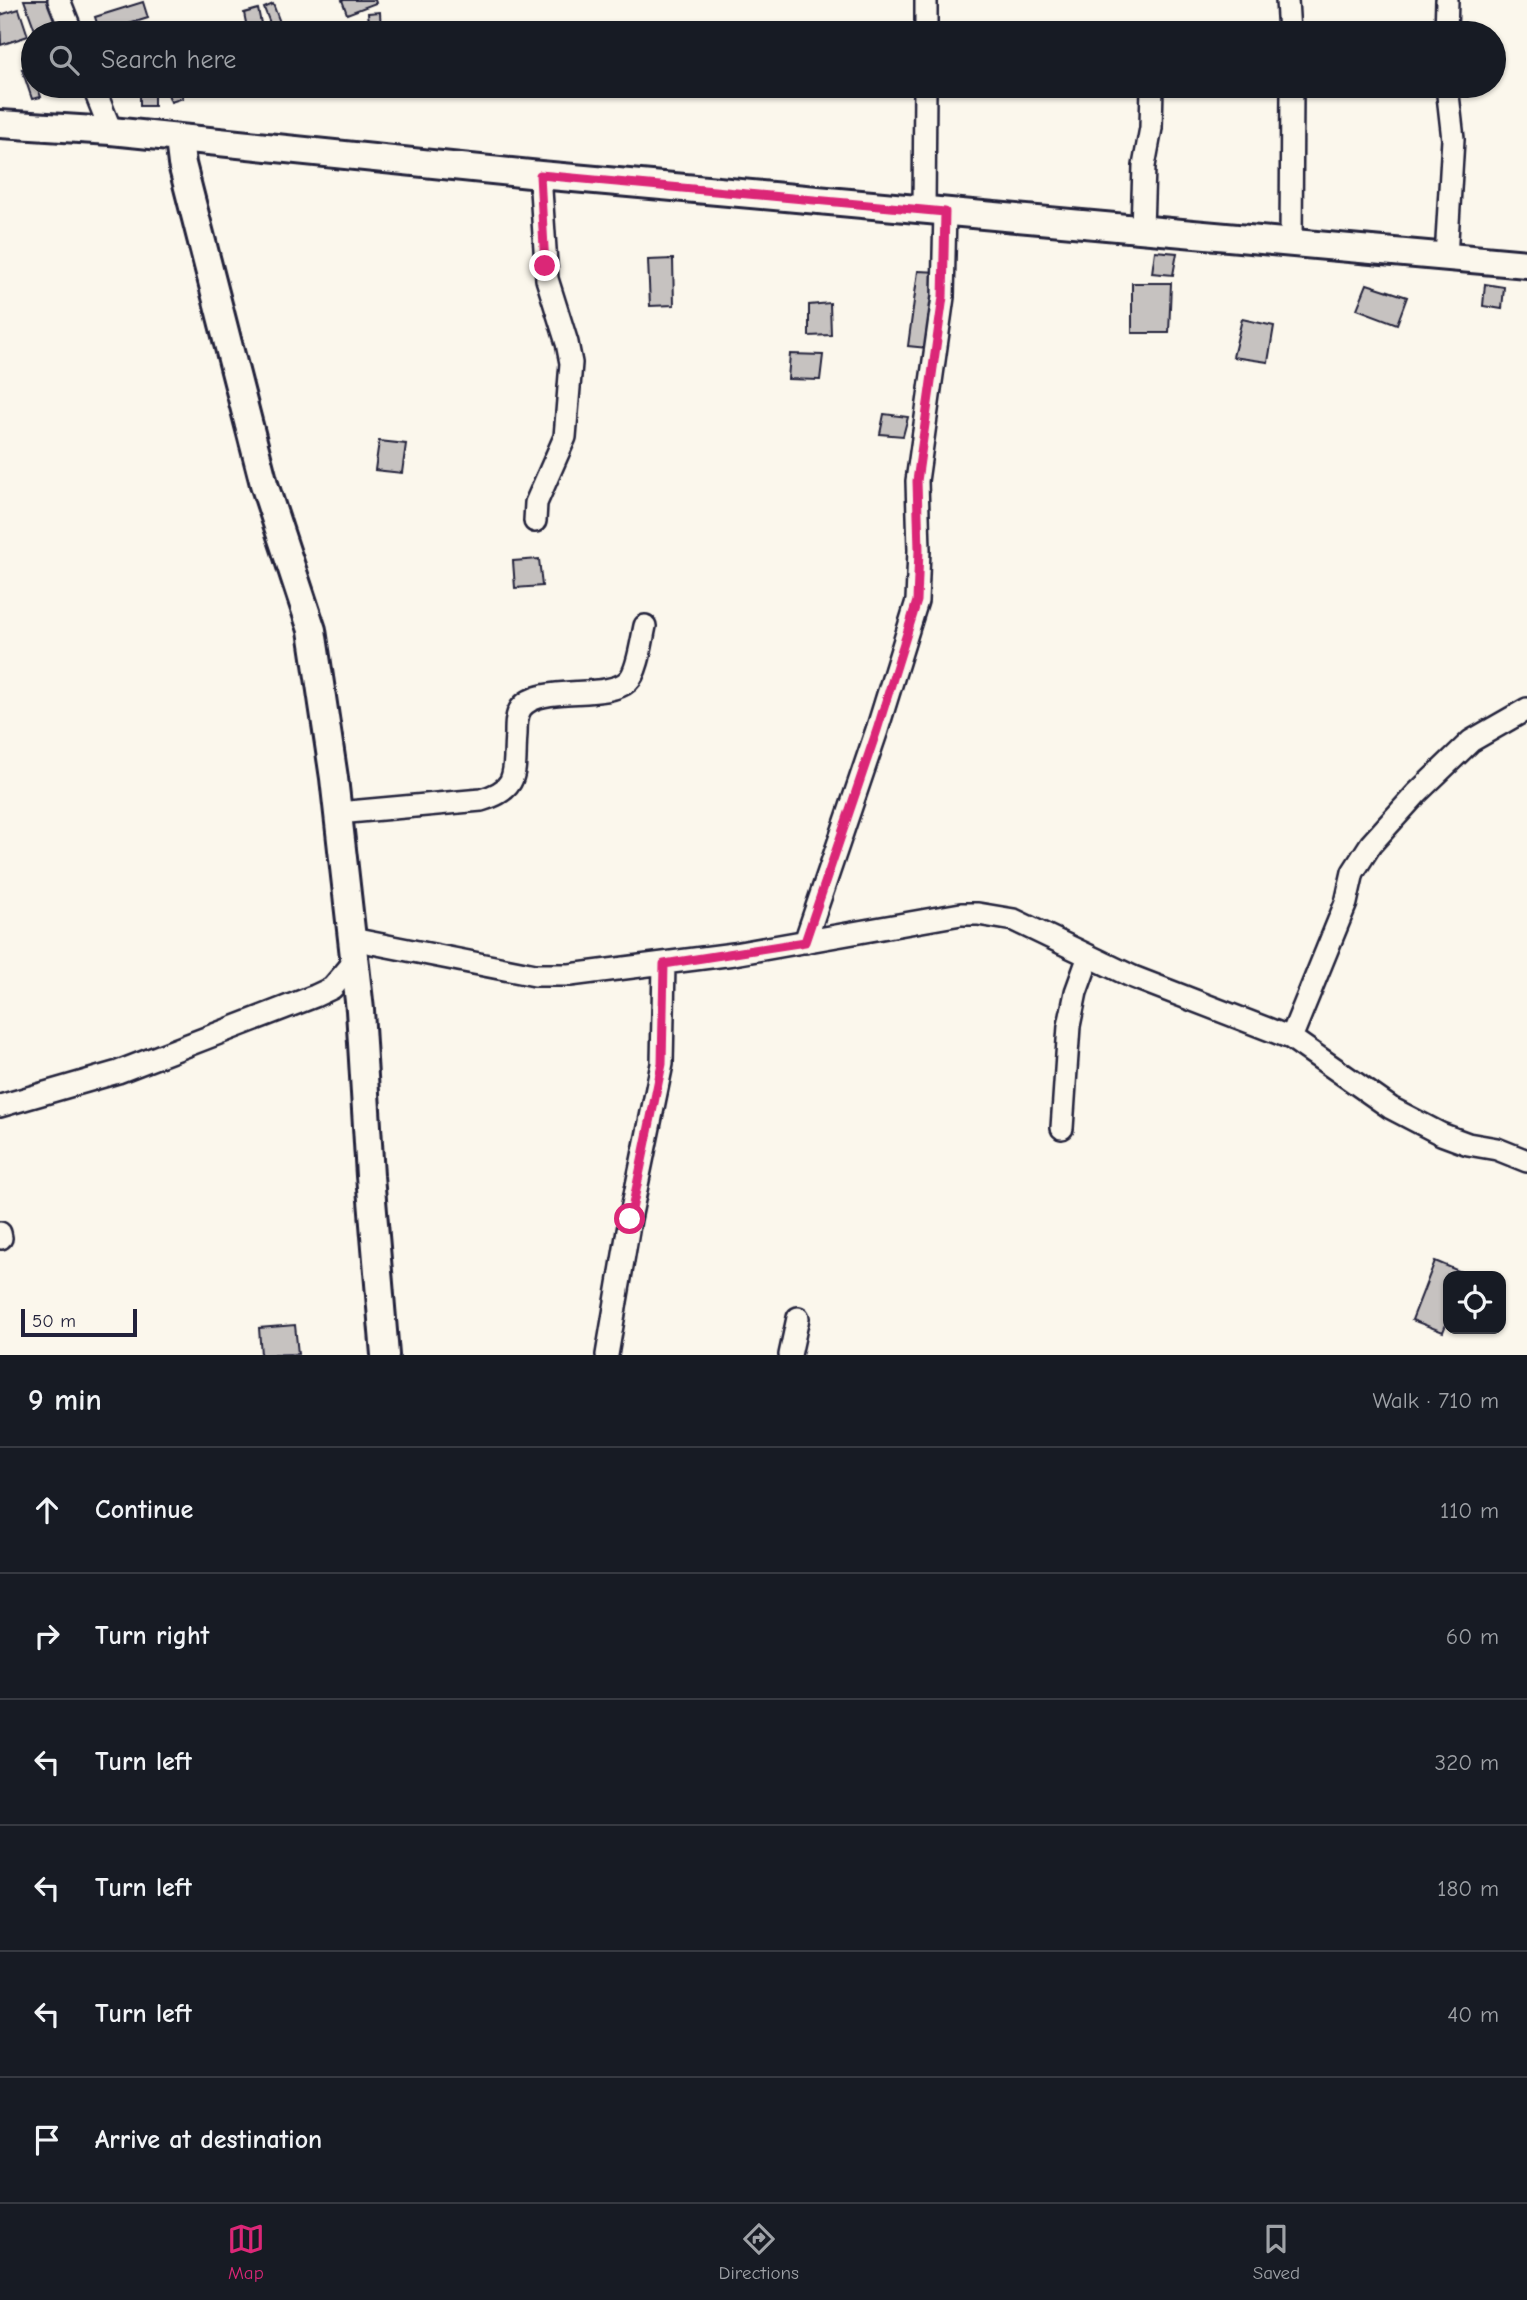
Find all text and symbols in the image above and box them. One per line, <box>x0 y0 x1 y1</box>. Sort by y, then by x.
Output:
search box <box>21 21 1506 98</box>
icon: search <box>45 41 83 79</box>
text: Search here <box>101 45 236 75</box>
route end <box>529 250 560 281</box>
route start <box>614 1203 645 1234</box>
map controls <box>1443 1271 1506 1334</box>
button: locate <box>1443 1271 1506 1334</box>
scale bar <box>21 1306 136 1338</box>
text: 50 m <box>32 1310 76 1332</box>
text: 9 min <box>28 1383 102 1418</box>
text: Walk · 710 m <box>1372 1387 1499 1414</box>
icon: ahead <box>28 1491 66 1529</box>
text: Continue <box>95 1495 193 1525</box>
text: 110 m <box>1440 1497 1499 1524</box>
icon: right <box>28 1617 66 1655</box>
text: Turn right <box>95 1621 209 1651</box>
text: 60 m <box>1446 1623 1499 1650</box>
icon: left <box>28 1743 66 1781</box>
text: Turn left <box>95 1747 192 1777</box>
text: 320 m <box>1435 1749 1499 1776</box>
icon: left <box>28 1869 66 1907</box>
text: Turn left <box>95 1873 192 1903</box>
text: 180 m <box>1437 1875 1499 1902</box>
icon: left <box>28 1995 66 2033</box>
text: Turn left <box>95 1999 192 2029</box>
text: 40 m <box>1447 2001 1499 2028</box>
icon: arrive <box>28 2121 66 2159</box>
text: Arrive at destination <box>95 2125 322 2155</box>
tab: Map <box>227 2220 265 2284</box>
tab: Directions <box>719 2220 799 2284</box>
tab: Saved <box>1253 2220 1300 2284</box>

